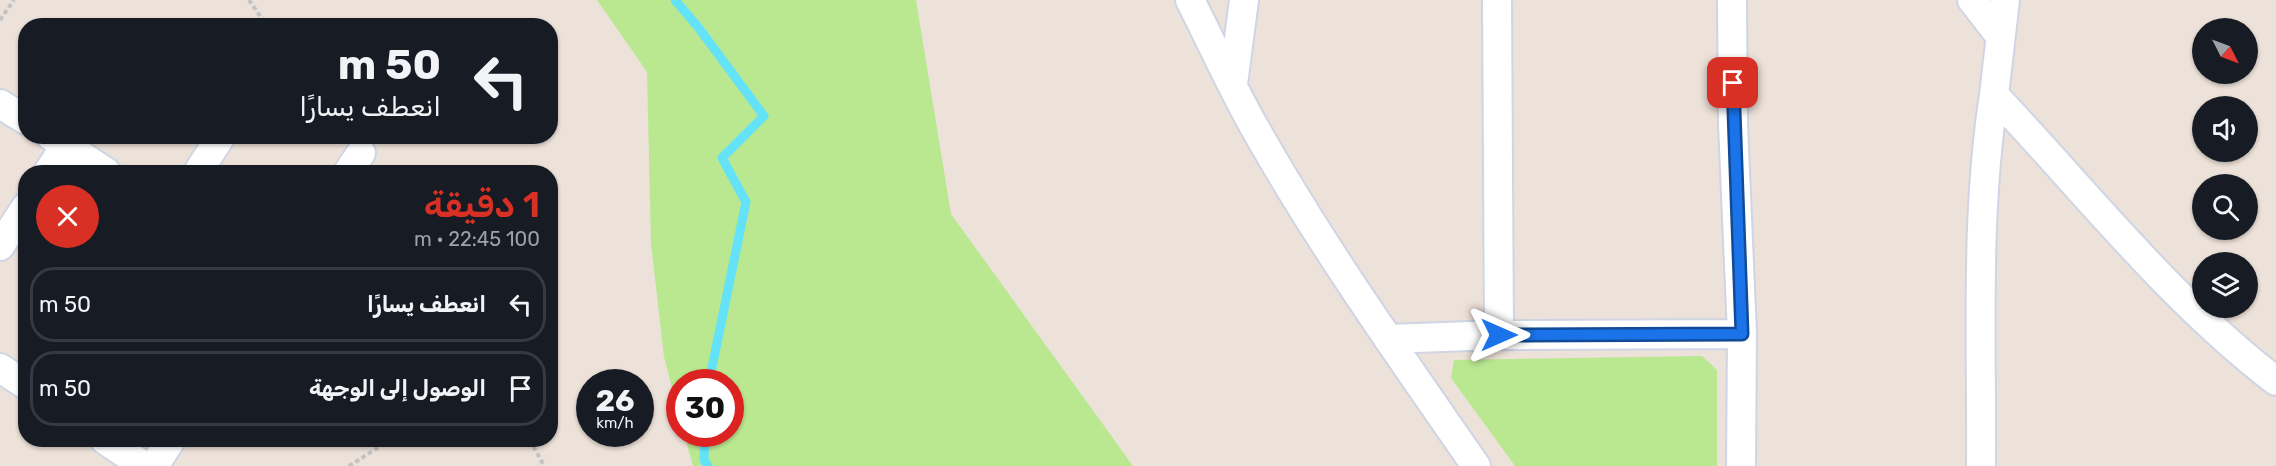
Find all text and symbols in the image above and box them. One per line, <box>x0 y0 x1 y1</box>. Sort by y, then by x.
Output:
north arrow <box>2192 18 2258 84</box>
map controls <box>2192 18 2258 318</box>
text: 50 m <box>338 40 441 90</box>
icon: left <box>462 42 540 120</box>
pin <box>1707 57 1758 108</box>
icon: arrive <box>1716 66 1749 99</box>
text: انعطف يسارًا <box>299 91 441 123</box>
button: sound <box>2192 96 2258 162</box>
button: search <box>2192 174 2258 240</box>
text: 1 دقيقة <box>424 183 540 226</box>
button: close <box>36 185 99 248</box>
text: 100 m · 22:45 <box>414 227 540 251</box>
button: layers <box>2192 252 2258 318</box>
icon: left <box>504 288 537 321</box>
text: 50 m <box>39 291 91 318</box>
text: انعطف يسارًا <box>367 291 486 318</box>
position arrow <box>1467 303 1531 367</box>
speed limit sign: 30 <box>666 369 744 447</box>
icon: arrive <box>504 372 537 405</box>
text: 50 m <box>39 375 91 402</box>
text: الوصول إلى الوجهة <box>309 375 486 402</box>
text: 26 <box>595 383 635 419</box>
text: km/h <box>596 414 634 432</box>

